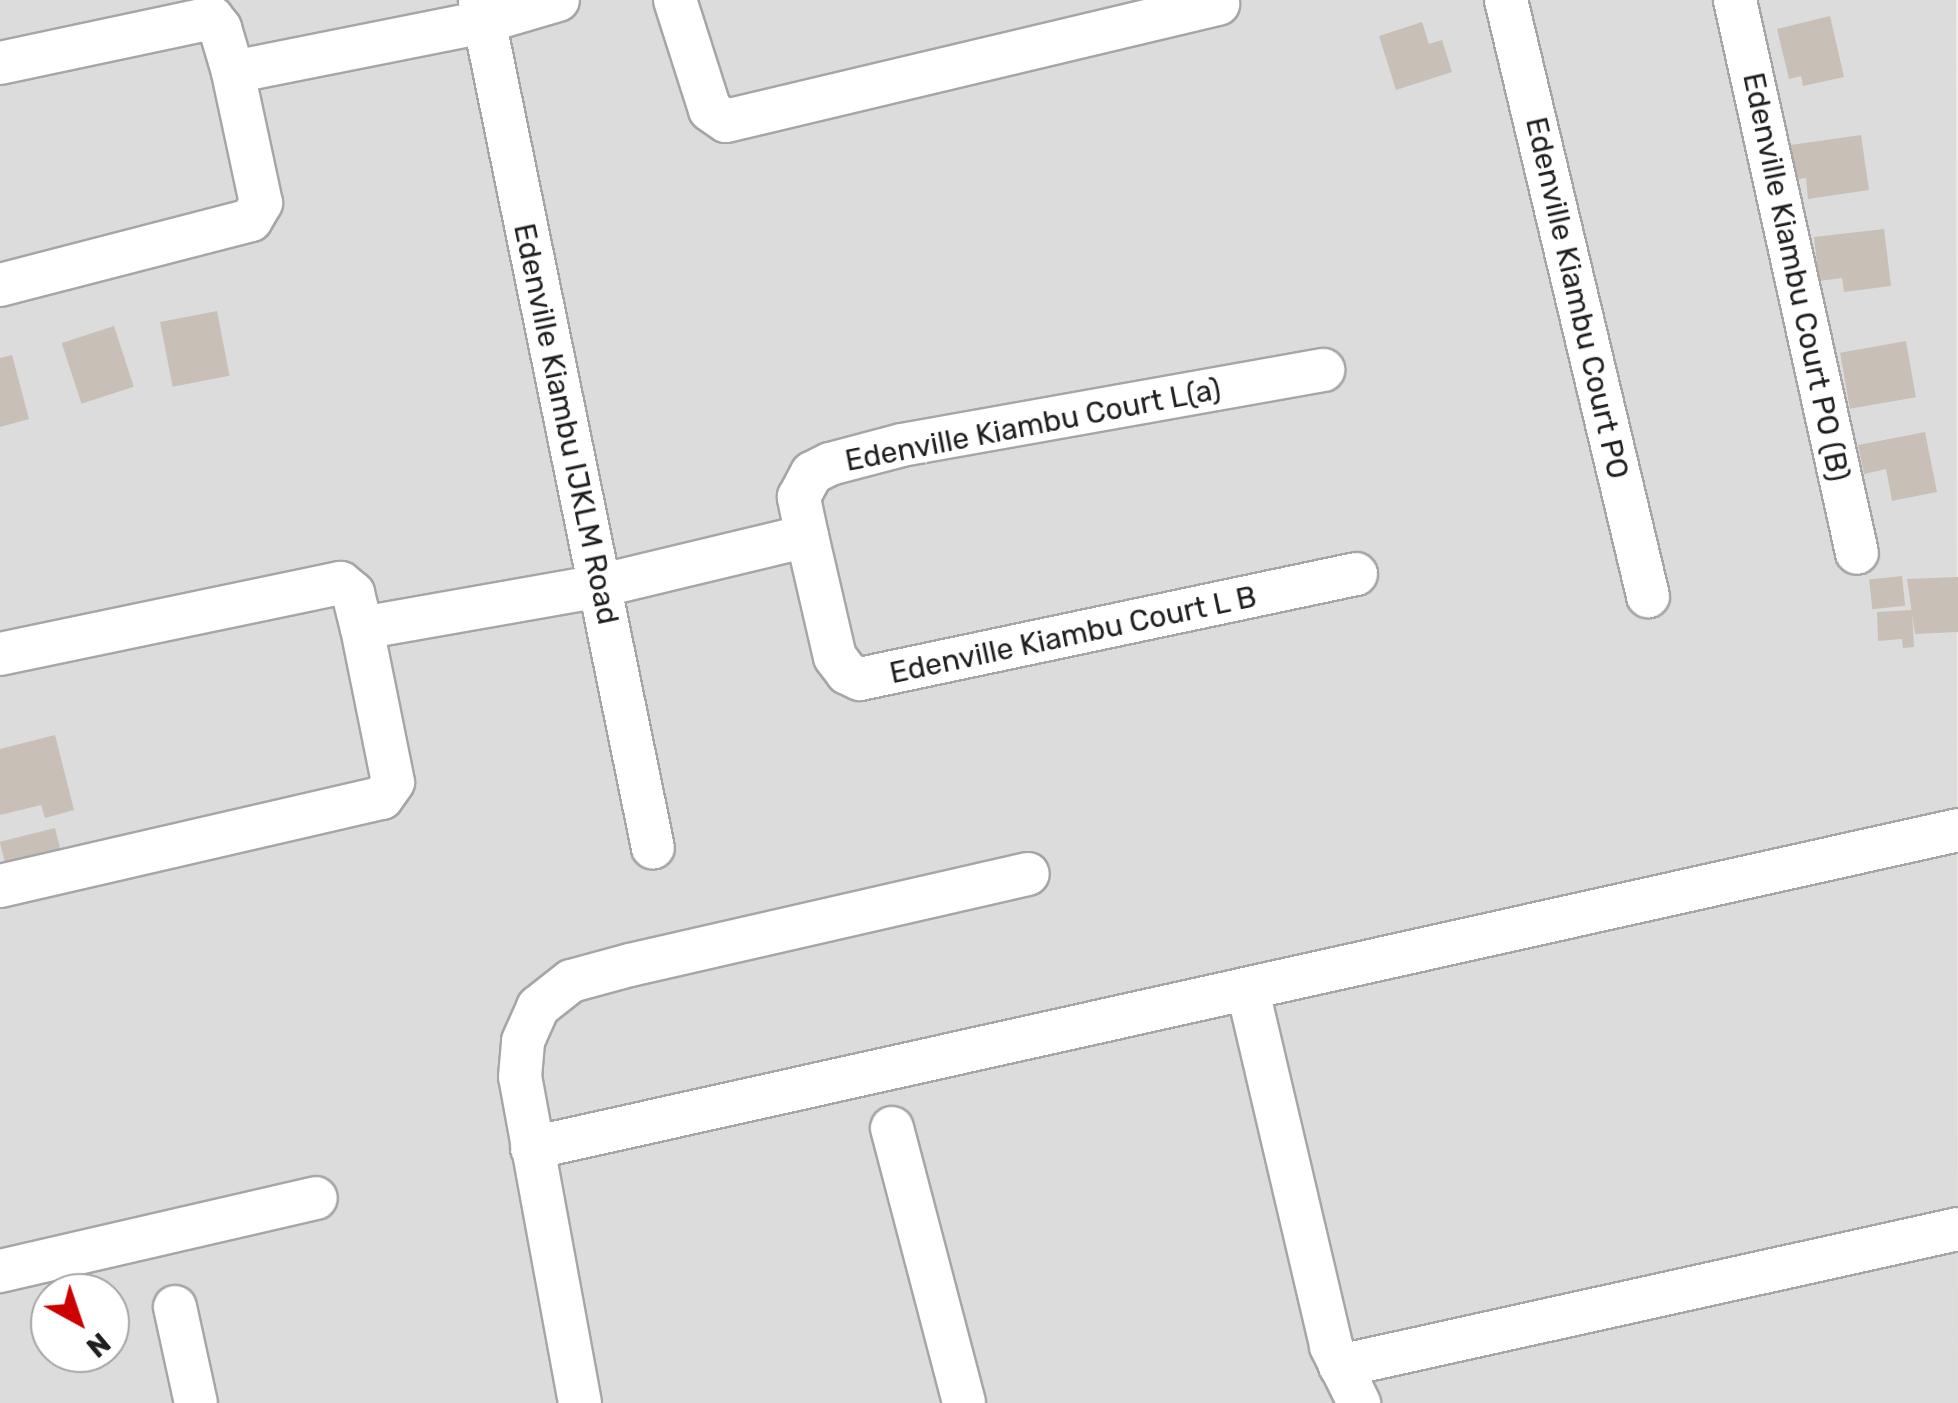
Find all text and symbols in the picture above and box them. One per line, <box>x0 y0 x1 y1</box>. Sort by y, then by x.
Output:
street label: Edenville Kiambu Court PO (B) <box>1735 69 1857 485</box>
street label: Edenville Kiambu Court PO <box>1518 114 1636 482</box>
street label: Edenville Kiambu IJKLM Road <box>506 220 626 628</box>
street label: Edenville Kiambu Court L(a) <box>842 371 1224 479</box>
street label: Edenville Kiambu Court L B <box>886 578 1260 692</box>
north arrow <box>30 1273 130 1373</box>
text: N <box>80 1326 117 1364</box>

